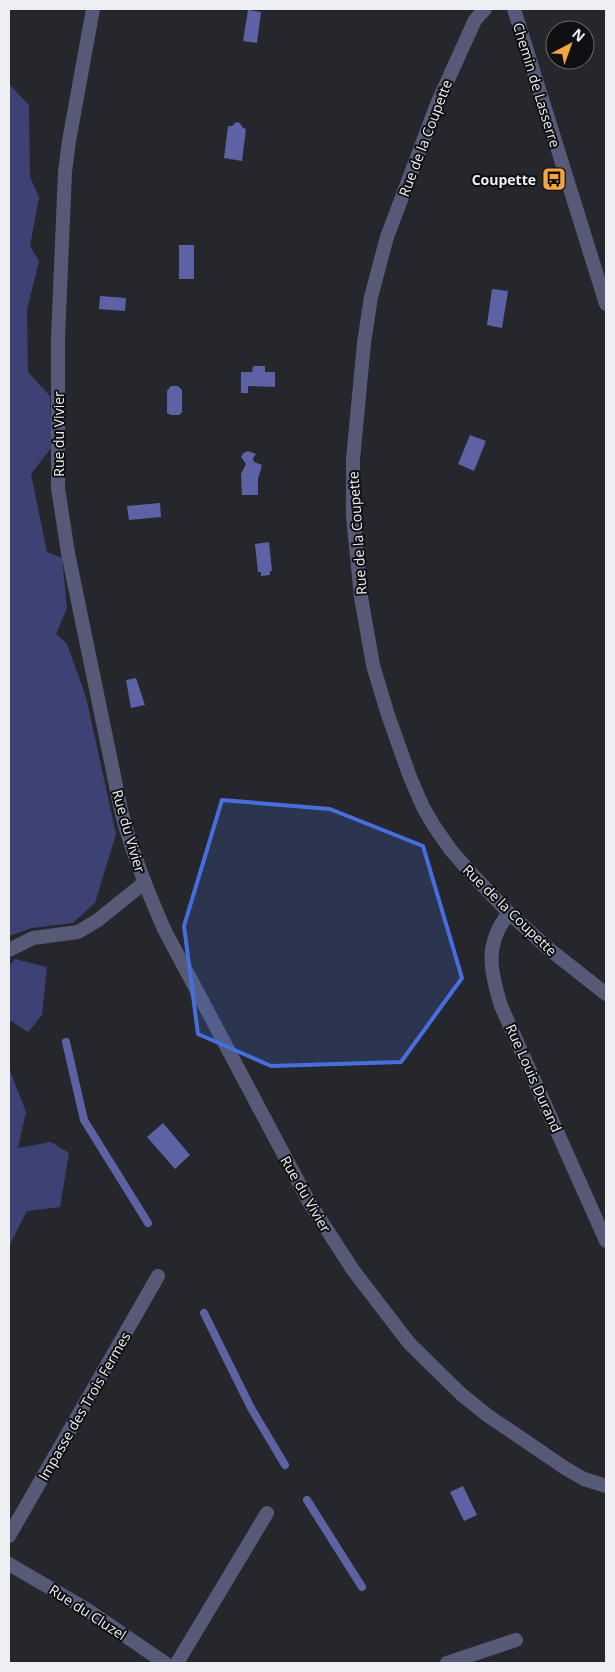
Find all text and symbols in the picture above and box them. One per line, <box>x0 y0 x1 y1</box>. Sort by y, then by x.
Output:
street label: Chemin de Lasserre <box>509 20 565 150</box>
north arrow <box>545 20 595 70</box>
text: N <box>568 24 589 46</box>
street label: Rue de la Coupette <box>394 77 456 199</box>
bus stop icon: Coupette <box>541 166 567 192</box>
place label: Coupette <box>472 170 536 189</box>
street label: Rue du Vivier <box>49 391 68 477</box>
street label: Rue de la Coupette <box>343 470 371 595</box>
street label: Rue du Vivier <box>108 787 150 875</box>
street label: Rue de la Coupette <box>459 860 561 960</box>
street label: Rue Louis Durand <box>502 1021 566 1135</box>
street label: Rue du Vivier <box>276 1152 336 1236</box>
street label: Impasse des Trois Fermes <box>34 1328 135 1484</box>
street label: Rue du Cluzel <box>46 1580 130 1644</box>

